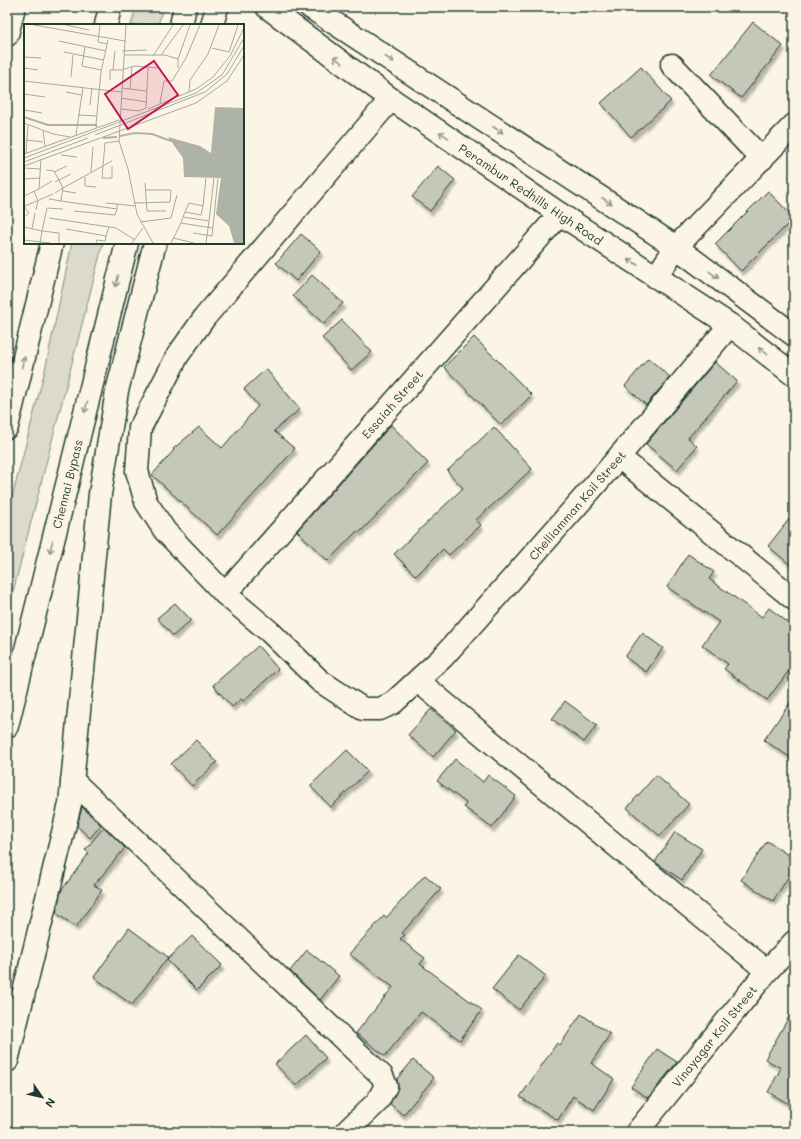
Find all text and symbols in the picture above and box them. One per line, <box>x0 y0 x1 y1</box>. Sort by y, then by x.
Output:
inset map <box>24 24 244 244</box>
one-way arrow <box>333 55 344 64</box>
one-way arrow <box>384 55 395 63</box>
one-way arrow <box>492 126 503 134</box>
one-way arrow <box>439 131 450 139</box>
street label: Perambur Redhills High Road <box>456 140 606 249</box>
one-way arrow <box>601 198 613 206</box>
one-way arrow <box>628 258 639 266</box>
one-way arrow <box>708 271 719 279</box>
one-way arrow <box>113 274 120 287</box>
one-way arrow <box>758 347 769 356</box>
one-way arrow <box>20 356 27 369</box>
street label: Essaiah Street <box>358 366 426 442</box>
one-way arrow <box>82 400 89 413</box>
street label: Chennai Bypass <box>48 438 86 530</box>
street label: Chelliamman Koil Street <box>525 447 629 563</box>
one-way arrow <box>47 540 55 553</box>
street label: Vinayagar Koil Street <box>668 982 760 1090</box>
north arrow <box>22 1077 62 1117</box>
text: N <box>42 1095 59 1111</box>

